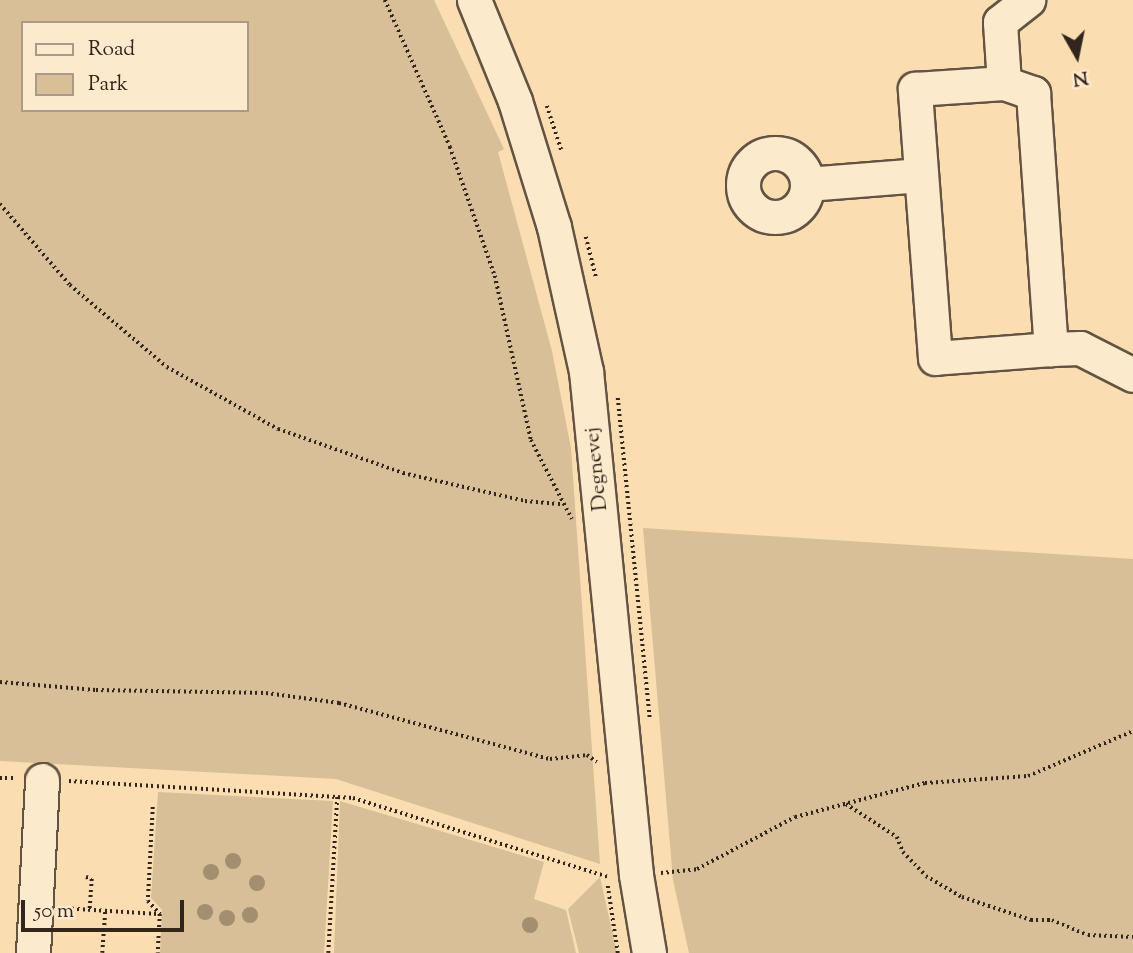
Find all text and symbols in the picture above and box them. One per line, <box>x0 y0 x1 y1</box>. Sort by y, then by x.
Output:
legend <box>21 21 248 112</box>
north arrow <box>1042 21 1112 91</box>
text: Road <box>88 35 135 65</box>
text: N <box>1071 63 1090 92</box>
text: Park <box>88 70 128 100</box>
street label: Degnevej <box>580 426 614 512</box>
scale bar <box>24 886 187 930</box>
text: 50 m <box>34 897 74 927</box>

